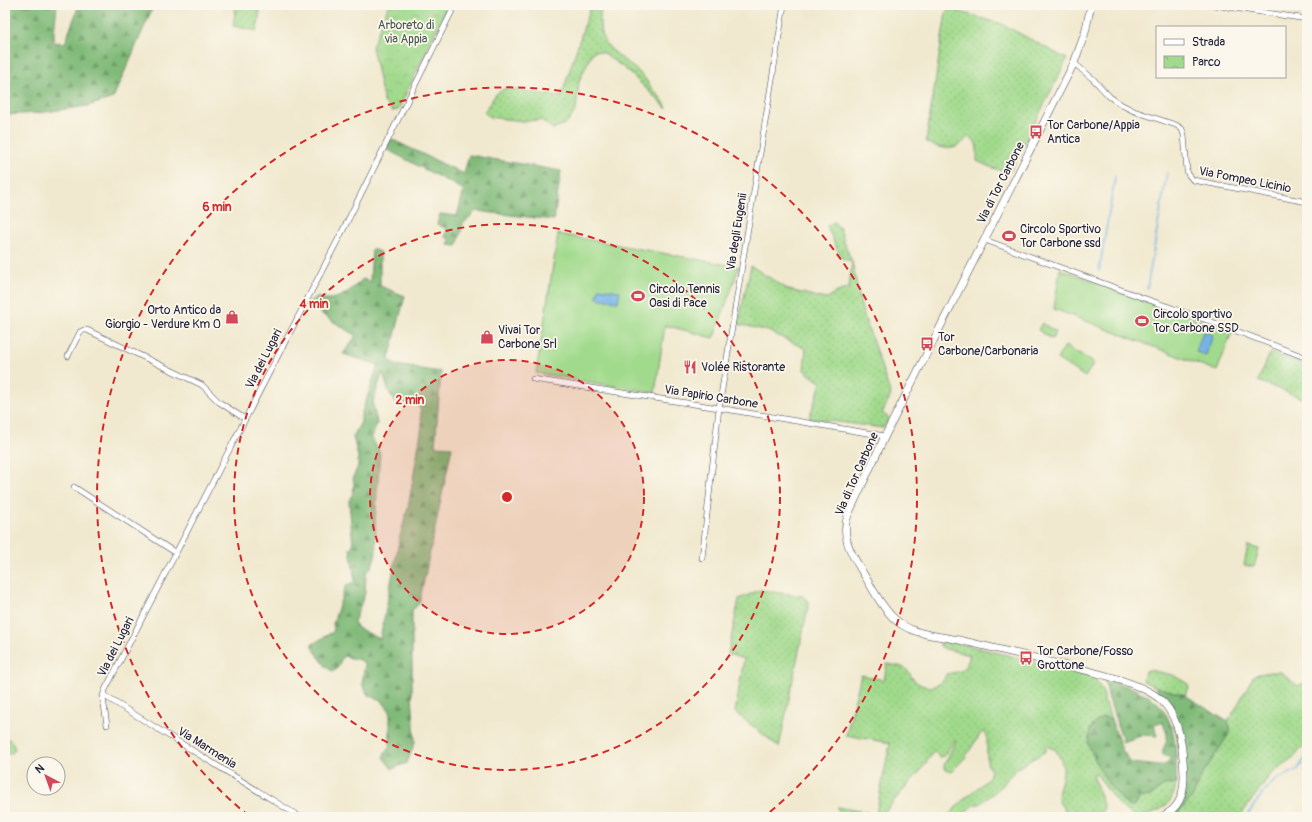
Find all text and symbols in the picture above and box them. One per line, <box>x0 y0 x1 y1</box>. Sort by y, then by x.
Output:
park label: Arboreto di via Appia <box>378 18 434 47</box>
legend <box>1156 26 1286 78</box>
text: Strada <box>1192 35 1226 50</box>
text: Parco <box>1192 55 1221 70</box>
place label: Tor Carbone/Appia Antica <box>1047 118 1140 147</box>
bus stop icon: Tor Carbone/Appia Antica <box>1028 124 1044 140</box>
street label: Via di Tor Carbone <box>974 140 1028 226</box>
street label: Via Pompeo Licinio <box>1197 164 1293 196</box>
street label: Via degli Eugenii <box>723 192 751 272</box>
text: 6 min <box>202 200 232 215</box>
place label: Circolo Sportivo Tor Carbone ssd <box>1020 222 1101 251</box>
sports icon: Circolo Sportivo Tor Carbone ssd <box>1001 228 1017 244</box>
place label: Circolo Tennis Oasi di Pace <box>649 282 721 311</box>
sports icon: Circolo Tennis Oasi di Pace <box>630 288 646 304</box>
text: 4 min <box>298 297 329 312</box>
place label: Orto Antico da Giorgio - Verdure Km 0 <box>105 303 221 332</box>
place label: Circolo sportivo Tor Carbone SSD <box>1153 307 1239 336</box>
shop icon: Orto Antico da Giorgio - Verdure Km 0 <box>224 309 240 325</box>
sports icon: Circolo sportivo Tor Carbone SSD <box>1134 313 1150 329</box>
place label: Vivai Tor Carbone Srl <box>498 323 557 352</box>
street label: Via dei Lugari <box>243 327 285 391</box>
shop icon: Vivai Tor Carbone Srl <box>479 329 495 345</box>
place label: Tor Carbone/Carbonaria <box>938 330 1039 359</box>
bus stop icon: Tor Carbone/Carbonaria <box>919 336 935 352</box>
restaurant icon: Volée Ristorante <box>682 359 698 375</box>
place label: Volée Ristorante <box>701 360 785 375</box>
street label: Via Papirio Carbone <box>663 382 759 412</box>
text: 2 min <box>396 393 425 408</box>
street label: Via di Tor Carbone <box>832 430 882 518</box>
centre of rings <box>500 490 514 504</box>
street label: Via dei Lugari <box>95 615 137 679</box>
place label: Tor Carbone/Fosso Grottone <box>1037 644 1134 673</box>
bus stop icon: Tor Carbone/Fosso Grottone <box>1018 650 1034 666</box>
street label: Via Marmenia <box>175 724 240 772</box>
north arrow <box>26 756 66 796</box>
text: N <box>33 761 47 776</box>

